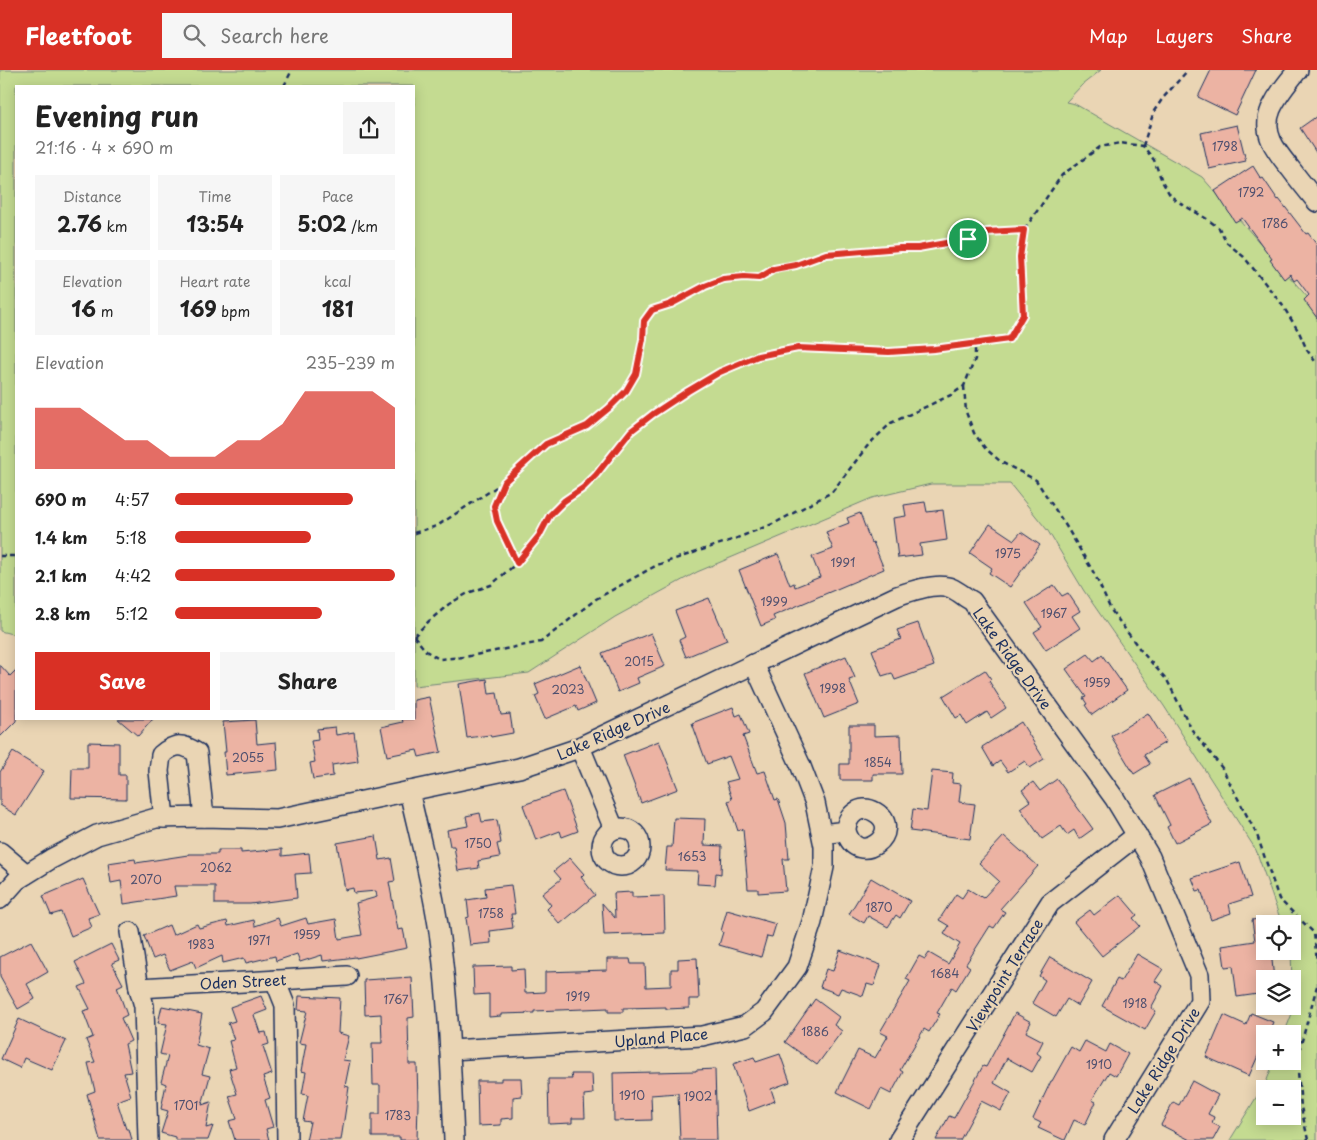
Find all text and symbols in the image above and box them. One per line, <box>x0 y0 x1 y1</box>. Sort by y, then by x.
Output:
search box <box>162 13 512 58</box>
text: Fleetfoot <box>25 17 132 53</box>
icon: search <box>180 21 208 49</box>
text: Search here <box>220 21 329 49</box>
text: Map <box>1089 22 1128 49</box>
text: Layers <box>1156 22 1213 49</box>
text: Share <box>1241 22 1292 49</box>
text: Evening run <box>35 94 199 137</box>
button: share <box>343 102 395 154</box>
text: 21:16 · 4 × 690 m <box>35 135 173 159</box>
house number: 1798 <box>1212 137 1238 155</box>
house number: 1792 <box>1238 183 1264 201</box>
text: Distance <box>63 186 122 207</box>
text: Time <box>198 186 232 207</box>
text: Pace <box>322 186 353 207</box>
text: 2.76 <box>57 207 102 239</box>
text: 13:54 <box>186 207 244 239</box>
text: 5:02 <box>297 207 347 239</box>
house number: 1786 <box>1262 214 1288 232</box>
text: km <box>102 216 128 237</box>
text: /km <box>347 216 378 237</box>
pin <box>947 218 989 260</box>
icon: arrive <box>954 225 982 253</box>
text: Elevation <box>62 271 123 292</box>
text: Heart rate <box>180 271 250 292</box>
text: kcal <box>324 271 352 292</box>
text: 16 <box>71 292 96 324</box>
text: 169 <box>180 292 217 324</box>
text: 181 <box>322 292 354 324</box>
text: m <box>96 301 113 322</box>
text: bpm <box>217 301 250 322</box>
text: Elevation <box>35 350 104 374</box>
text: 235–239 m <box>306 350 395 374</box>
text: 690 m <box>35 487 86 511</box>
text: 4:57 <box>115 487 149 511</box>
text: 1.4 km <box>35 525 87 549</box>
text: 5:18 <box>115 525 147 549</box>
house number: 1975 <box>995 544 1021 562</box>
house number: 1991 <box>831 553 855 571</box>
text: 2.1 km <box>35 563 87 587</box>
text: 4:42 <box>115 563 151 587</box>
house number: 1999 <box>760 592 788 610</box>
text: 2.8 km <box>35 601 90 625</box>
text: 5:12 <box>115 601 148 625</box>
street label: Lake Ridge Drive <box>968 602 1058 714</box>
house number: 1967 <box>1041 604 1067 622</box>
button: Save <box>35 652 210 710</box>
button: Share <box>220 652 395 710</box>
house number: 2015 <box>624 652 654 670</box>
house number: 1959 <box>1083 673 1111 691</box>
house number: 1998 <box>820 679 846 697</box>
house number: 2023 <box>551 680 585 698</box>
street label: Lake Ridge Drive <box>553 695 673 765</box>
house number: 2055 <box>232 748 264 766</box>
house number: 1854 <box>864 753 892 771</box>
house number: 1750 <box>464 834 492 852</box>
house number: 1653 <box>678 847 706 865</box>
house number: 2062 <box>200 858 232 876</box>
house number: 2070 <box>130 870 162 888</box>
house number: 1870 <box>866 898 893 916</box>
house number: 1758 <box>478 904 504 922</box>
street label: Viewpoint Terrace <box>960 914 1048 1036</box>
map controls <box>1256 915 1301 1125</box>
button: locate <box>1256 915 1301 960</box>
house number: 1959 <box>293 925 321 943</box>
house number: 1971 <box>248 931 270 949</box>
house number: 1983 <box>187 935 215 953</box>
house number: 1684 <box>931 964 959 982</box>
street label: Oden Street <box>199 967 287 995</box>
button: layers <box>1256 970 1301 1015</box>
house number: 1919 <box>566 987 590 1005</box>
house number: 1767 <box>383 990 409 1008</box>
house number: 1918 <box>1122 994 1148 1012</box>
street label: Lake Ridge Drive <box>1121 1002 1205 1118</box>
street label: Upland Place <box>613 1021 709 1053</box>
house number: 1886 <box>801 1022 829 1040</box>
button: + <box>1256 1025 1301 1070</box>
house number: 1910 <box>1086 1055 1112 1073</box>
button: − <box>1256 1080 1301 1125</box>
house number: 1910 <box>619 1086 645 1104</box>
house number: 1902 <box>684 1087 712 1105</box>
house number: 1701 <box>174 1096 198 1114</box>
house number: 1783 <box>385 1106 411 1124</box>

